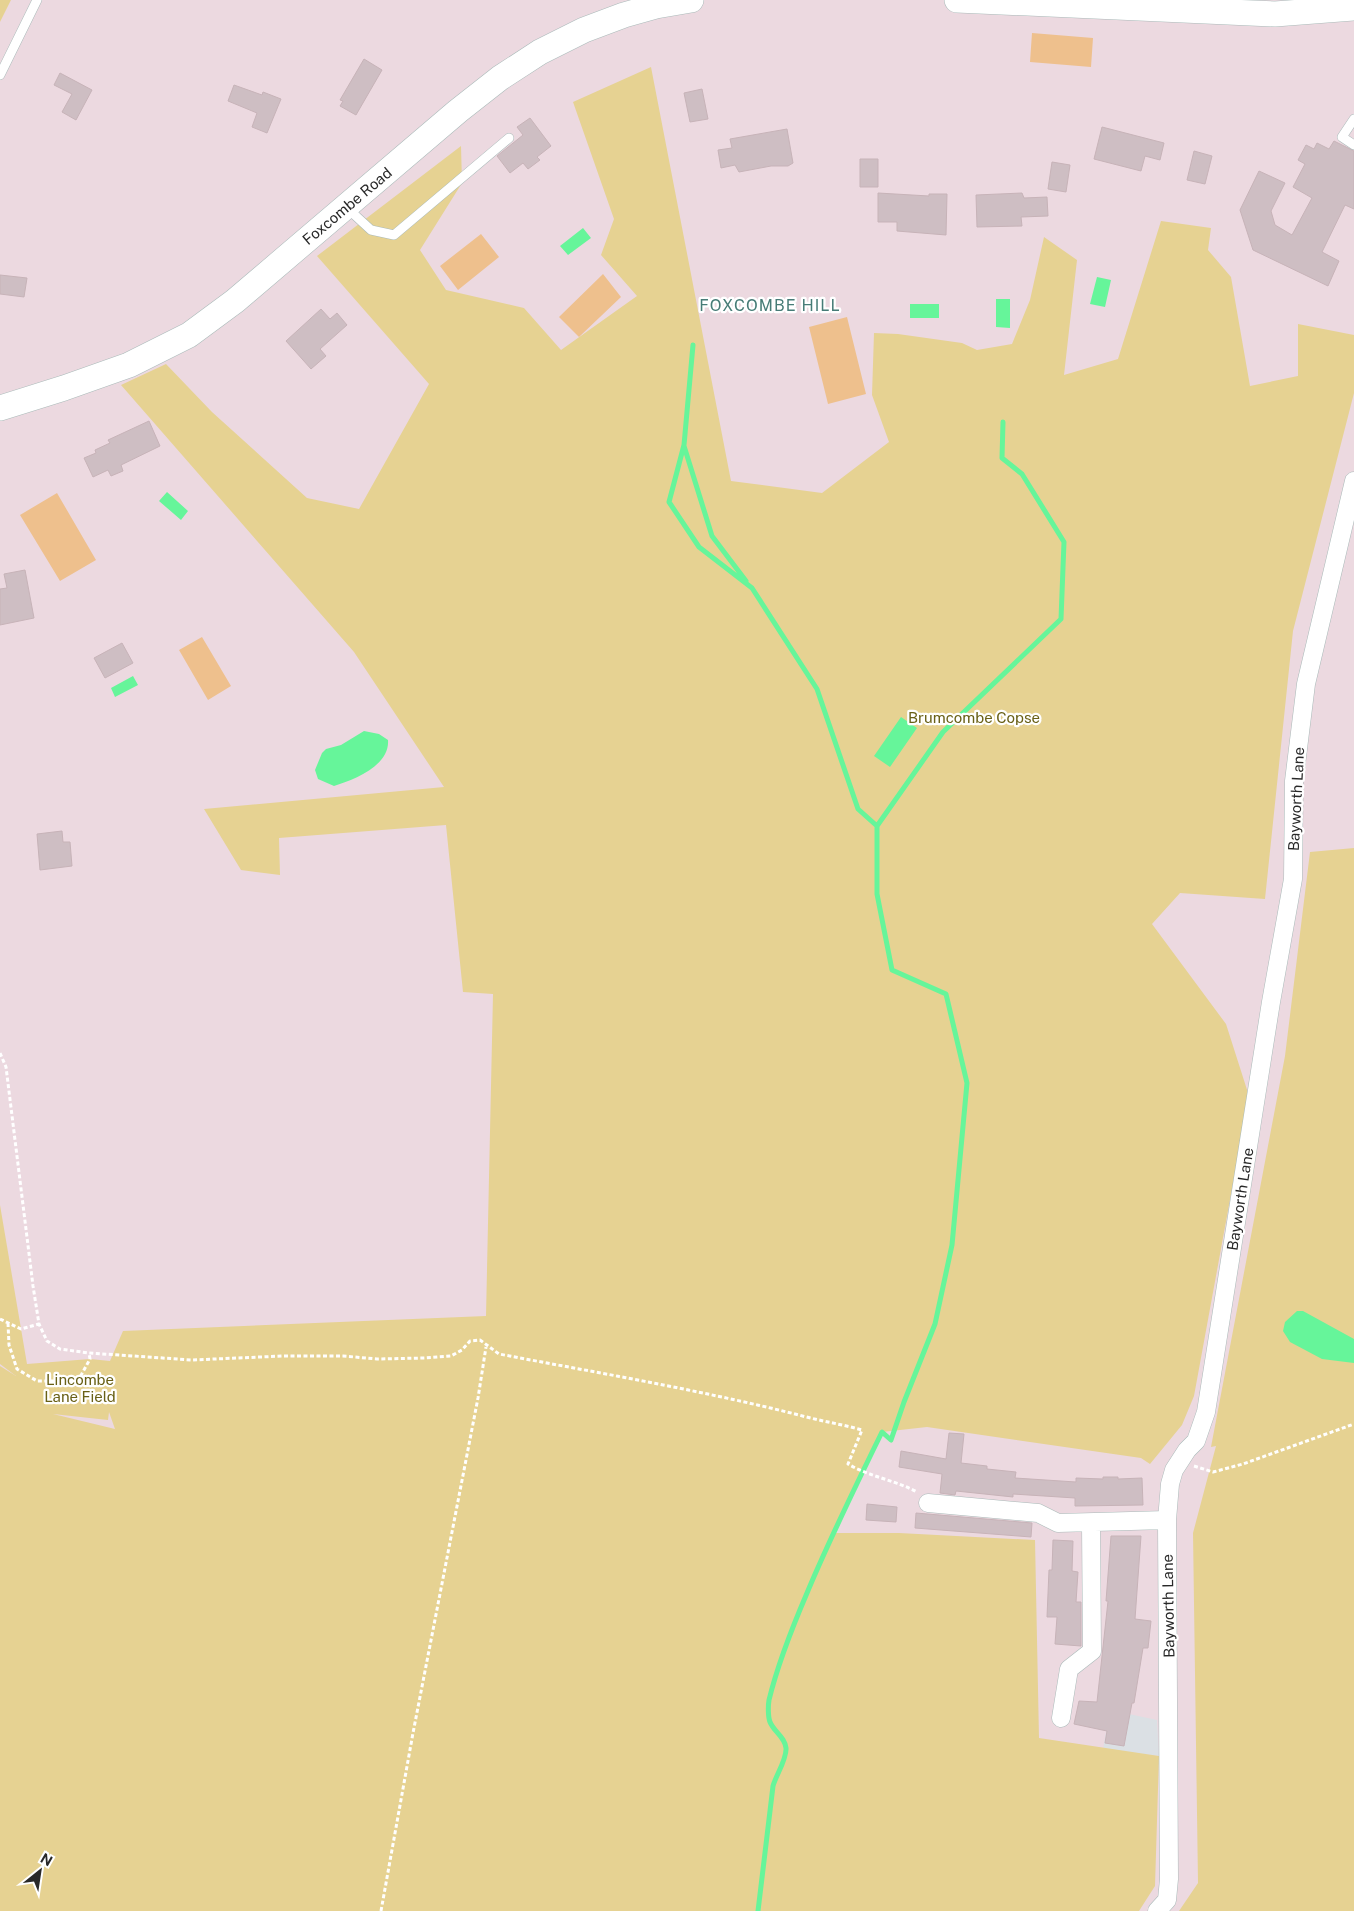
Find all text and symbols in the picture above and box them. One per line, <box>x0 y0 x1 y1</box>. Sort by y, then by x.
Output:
street label: Foxcombe Road <box>299 164 395 248</box>
district label: FOXCOMBE HILL <box>699 296 841 315</box>
park label: Brumcombe Copse <box>908 709 1040 726</box>
street label: Bayworth Lane <box>1285 747 1307 851</box>
street label: Bayworth Lane <box>1223 1146 1257 1252</box>
park label: Lincombe Lane Field <box>44 1371 116 1405</box>
street label: Bayworth Lane <box>1159 1554 1177 1658</box>
north arrow <box>15 1846 65 1896</box>
text: N <box>38 1850 55 1869</box>

